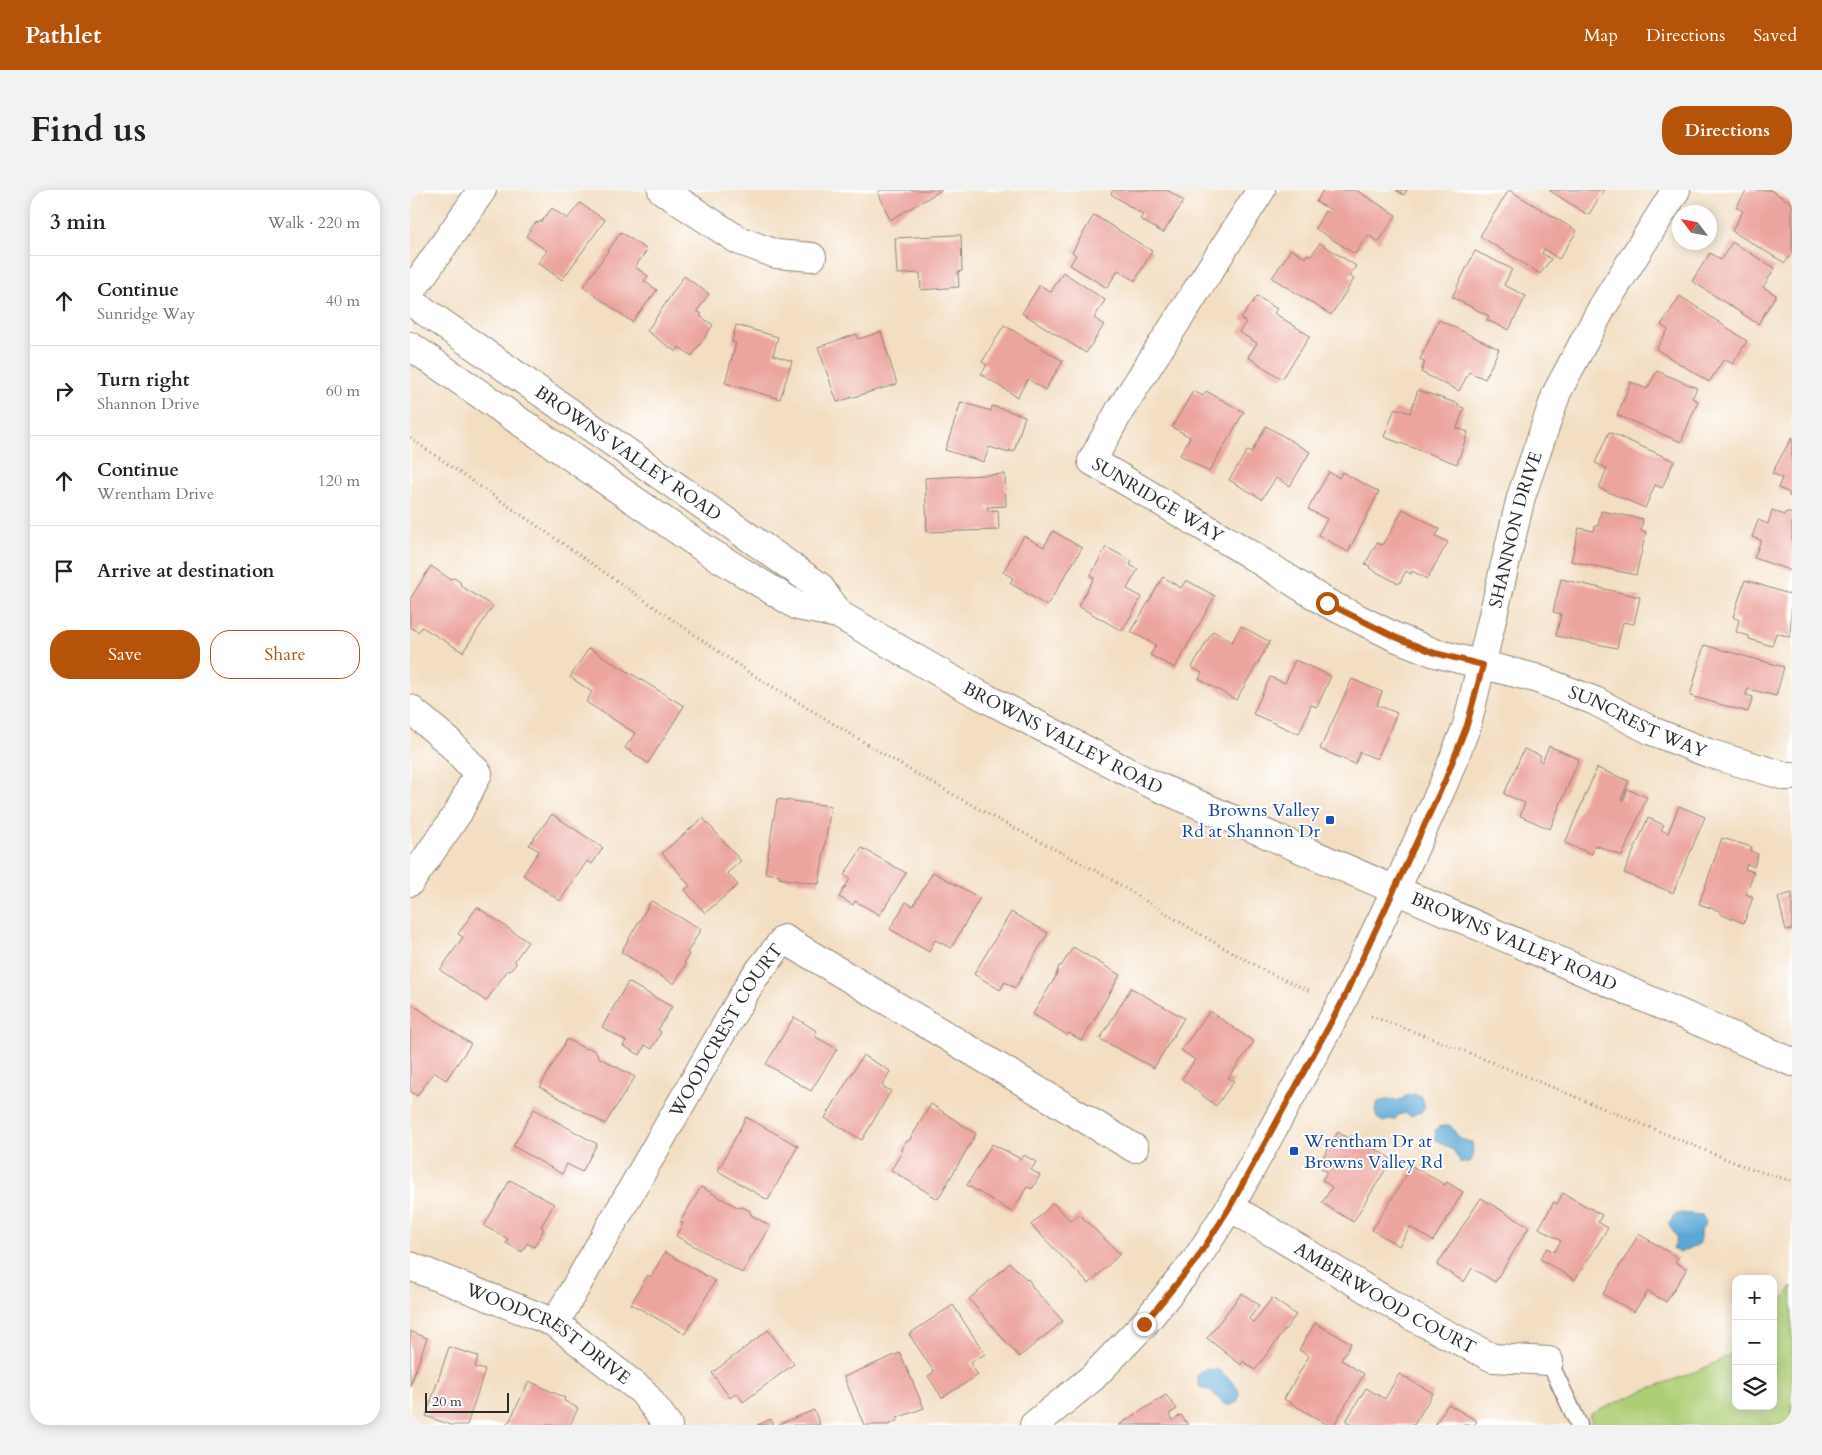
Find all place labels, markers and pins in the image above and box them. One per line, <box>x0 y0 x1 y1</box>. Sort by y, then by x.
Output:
place label: Browns Valley Rd at Shannon Dr <box>1182 798 1320 844</box>
marker: Browns Valley Rd at Shannon Dr <box>1324 814 1336 826</box>
place label: Wrentham Dr at Browns Valley Rd <box>1303 1129 1443 1175</box>
marker: Wrentham Dr at Browns Valley Rd <box>1288 1145 1300 1157</box>

